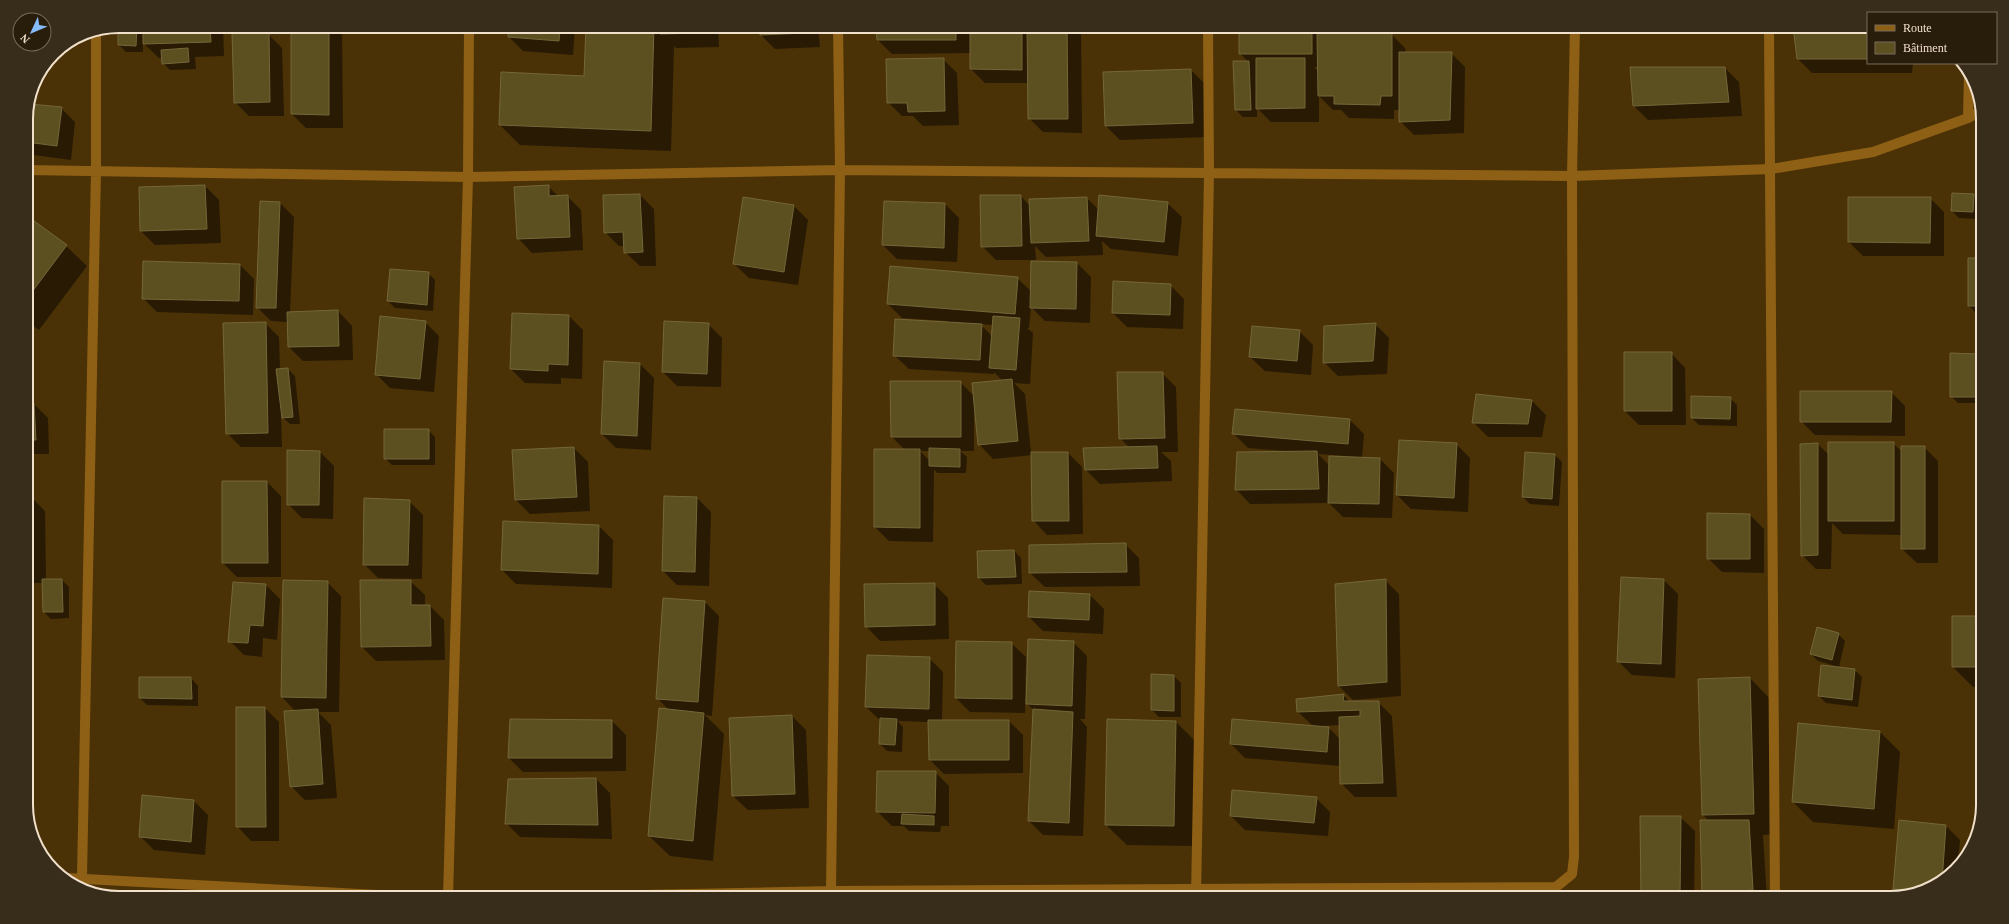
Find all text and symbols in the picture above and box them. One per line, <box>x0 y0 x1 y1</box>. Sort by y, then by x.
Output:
north arrow <box>12 12 52 52</box>
legend <box>1867 12 1997 64</box>
text: Route <box>1903 21 1932 35</box>
text: N <box>18 32 32 46</box>
text: Bâtiment <box>1903 41 1948 55</box>

